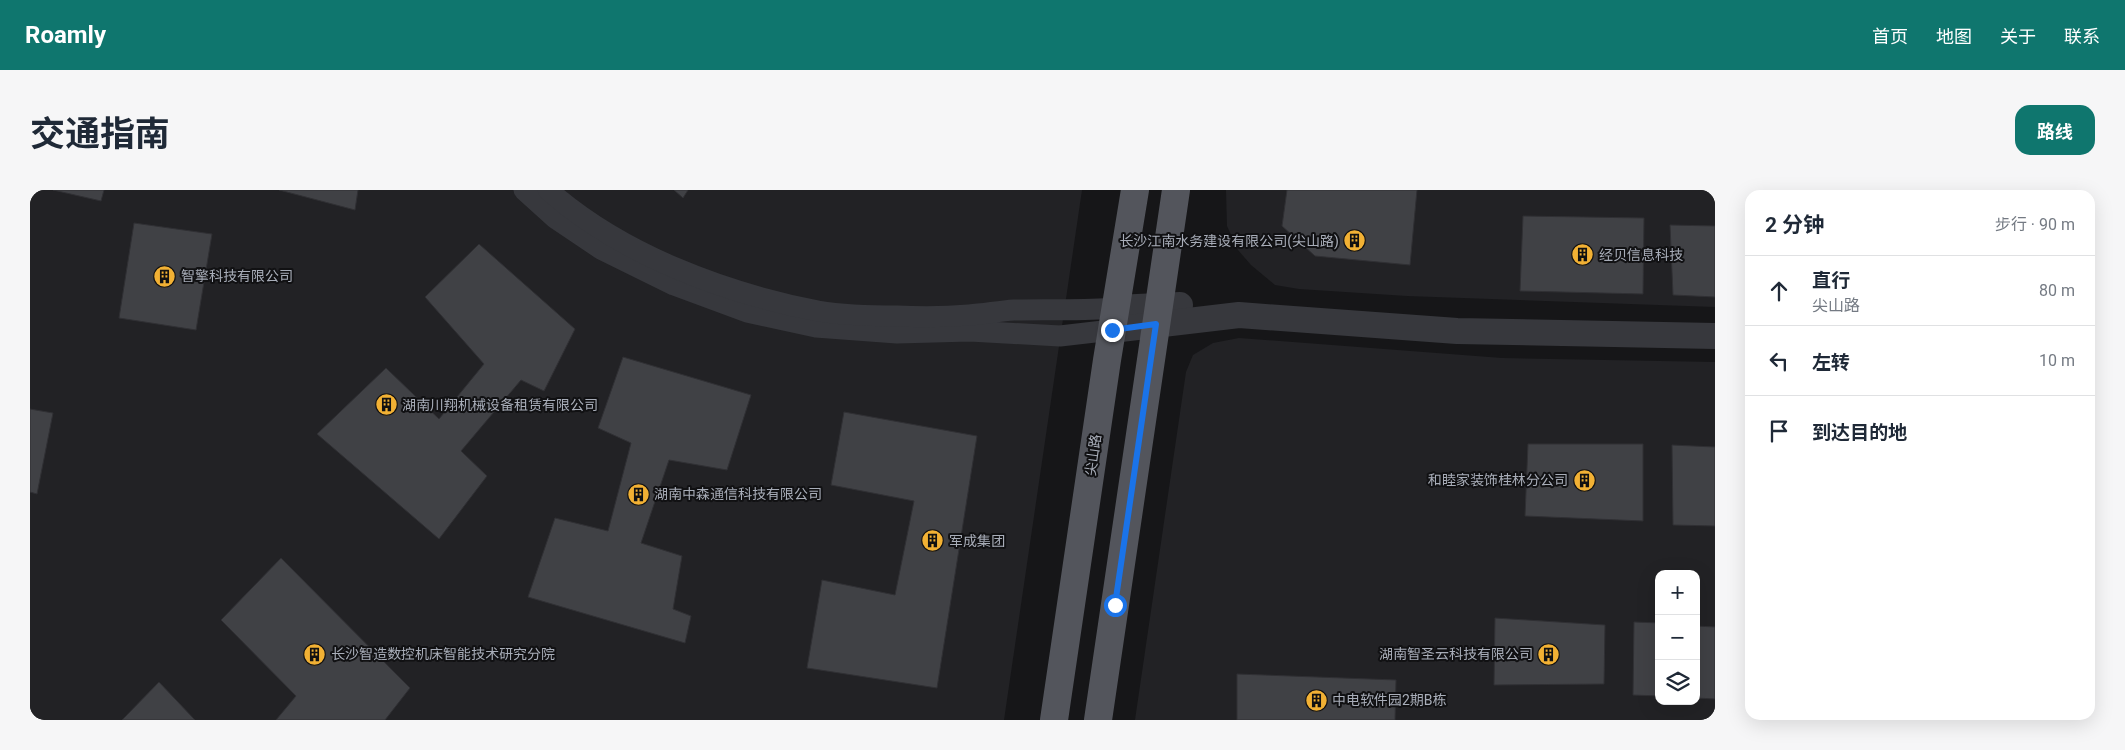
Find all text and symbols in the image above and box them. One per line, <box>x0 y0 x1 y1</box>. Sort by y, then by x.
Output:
text: Roamly <box>25 21 106 49</box>
text: 首页 <box>1872 26 1908 47</box>
text: 地图 <box>1936 26 1972 47</box>
text: 关于 <box>2000 26 2036 47</box>
text: 联系 <box>2064 26 2100 47</box>
button: 路线 <box>2015 105 2095 155</box>
text: 交通指南 <box>30 114 170 155</box>
text: 2 分钟 <box>1765 213 1824 237</box>
text: 步行 · 90 m <box>1995 215 2075 234</box>
building icon: 长沙江南水务建设有限公司(尖山路) <box>1343 229 1367 253</box>
place label: 长沙江南水务建设有限公司(尖山路) <box>1119 233 1339 250</box>
building icon: 经贝信息科技 <box>1571 243 1595 267</box>
place label: 经贝信息科技 <box>1599 247 1683 263</box>
building icon: 智擎科技有限公司 <box>153 264 177 288</box>
place label: 智擎科技有限公司 <box>181 268 293 284</box>
text: 直行 <box>1812 269 1850 292</box>
icon: ahead <box>1765 277 1793 305</box>
text: 80 m <box>2039 281 2075 300</box>
text: 尖山路 <box>1812 296 1860 315</box>
route end <box>1101 319 1124 342</box>
icon: left <box>1765 347 1793 375</box>
text: 左转 <box>1812 351 1850 374</box>
text: 10 m <box>2039 351 2075 370</box>
building icon: 湖南川翔机械设备租赁有限公司 <box>374 393 398 417</box>
place label: 湖南川翔机械设备租赁有限公司 <box>402 397 598 413</box>
icon: arrive <box>1765 417 1793 445</box>
text: 到达目的地 <box>1812 421 1907 444</box>
street label: 尖山路 <box>1082 433 1104 477</box>
building icon: 和睦家装饰桂林分公司 <box>1572 468 1596 492</box>
place label: 和睦家装饰桂林分公司 <box>1428 472 1568 488</box>
building icon: 湖南中森通信科技有限公司 <box>626 482 650 506</box>
place label: 湖南中森通信科技有限公司 <box>654 486 822 502</box>
building icon: 军成集团 <box>921 529 945 553</box>
place label: 军成集团 <box>949 533 1005 549</box>
map controls <box>1655 570 1700 705</box>
button: + <box>1655 570 1700 615</box>
route start <box>1104 594 1127 617</box>
button: − <box>1655 615 1700 660</box>
building icon: 长沙智造数控机床智能技术研究分院 <box>303 642 327 666</box>
building icon: 湖南智圣云科技有限公司 <box>1537 642 1561 666</box>
place label: 长沙智造数控机床智能技术研究分院 <box>331 646 555 662</box>
place label: 湖南智圣云科技有限公司 <box>1379 646 1533 662</box>
button: layers <box>1655 660 1700 705</box>
building icon: 中电软件园2期B栋 <box>1304 688 1328 712</box>
place label: 中电软件园2期B栋 <box>1332 692 1447 708</box>

